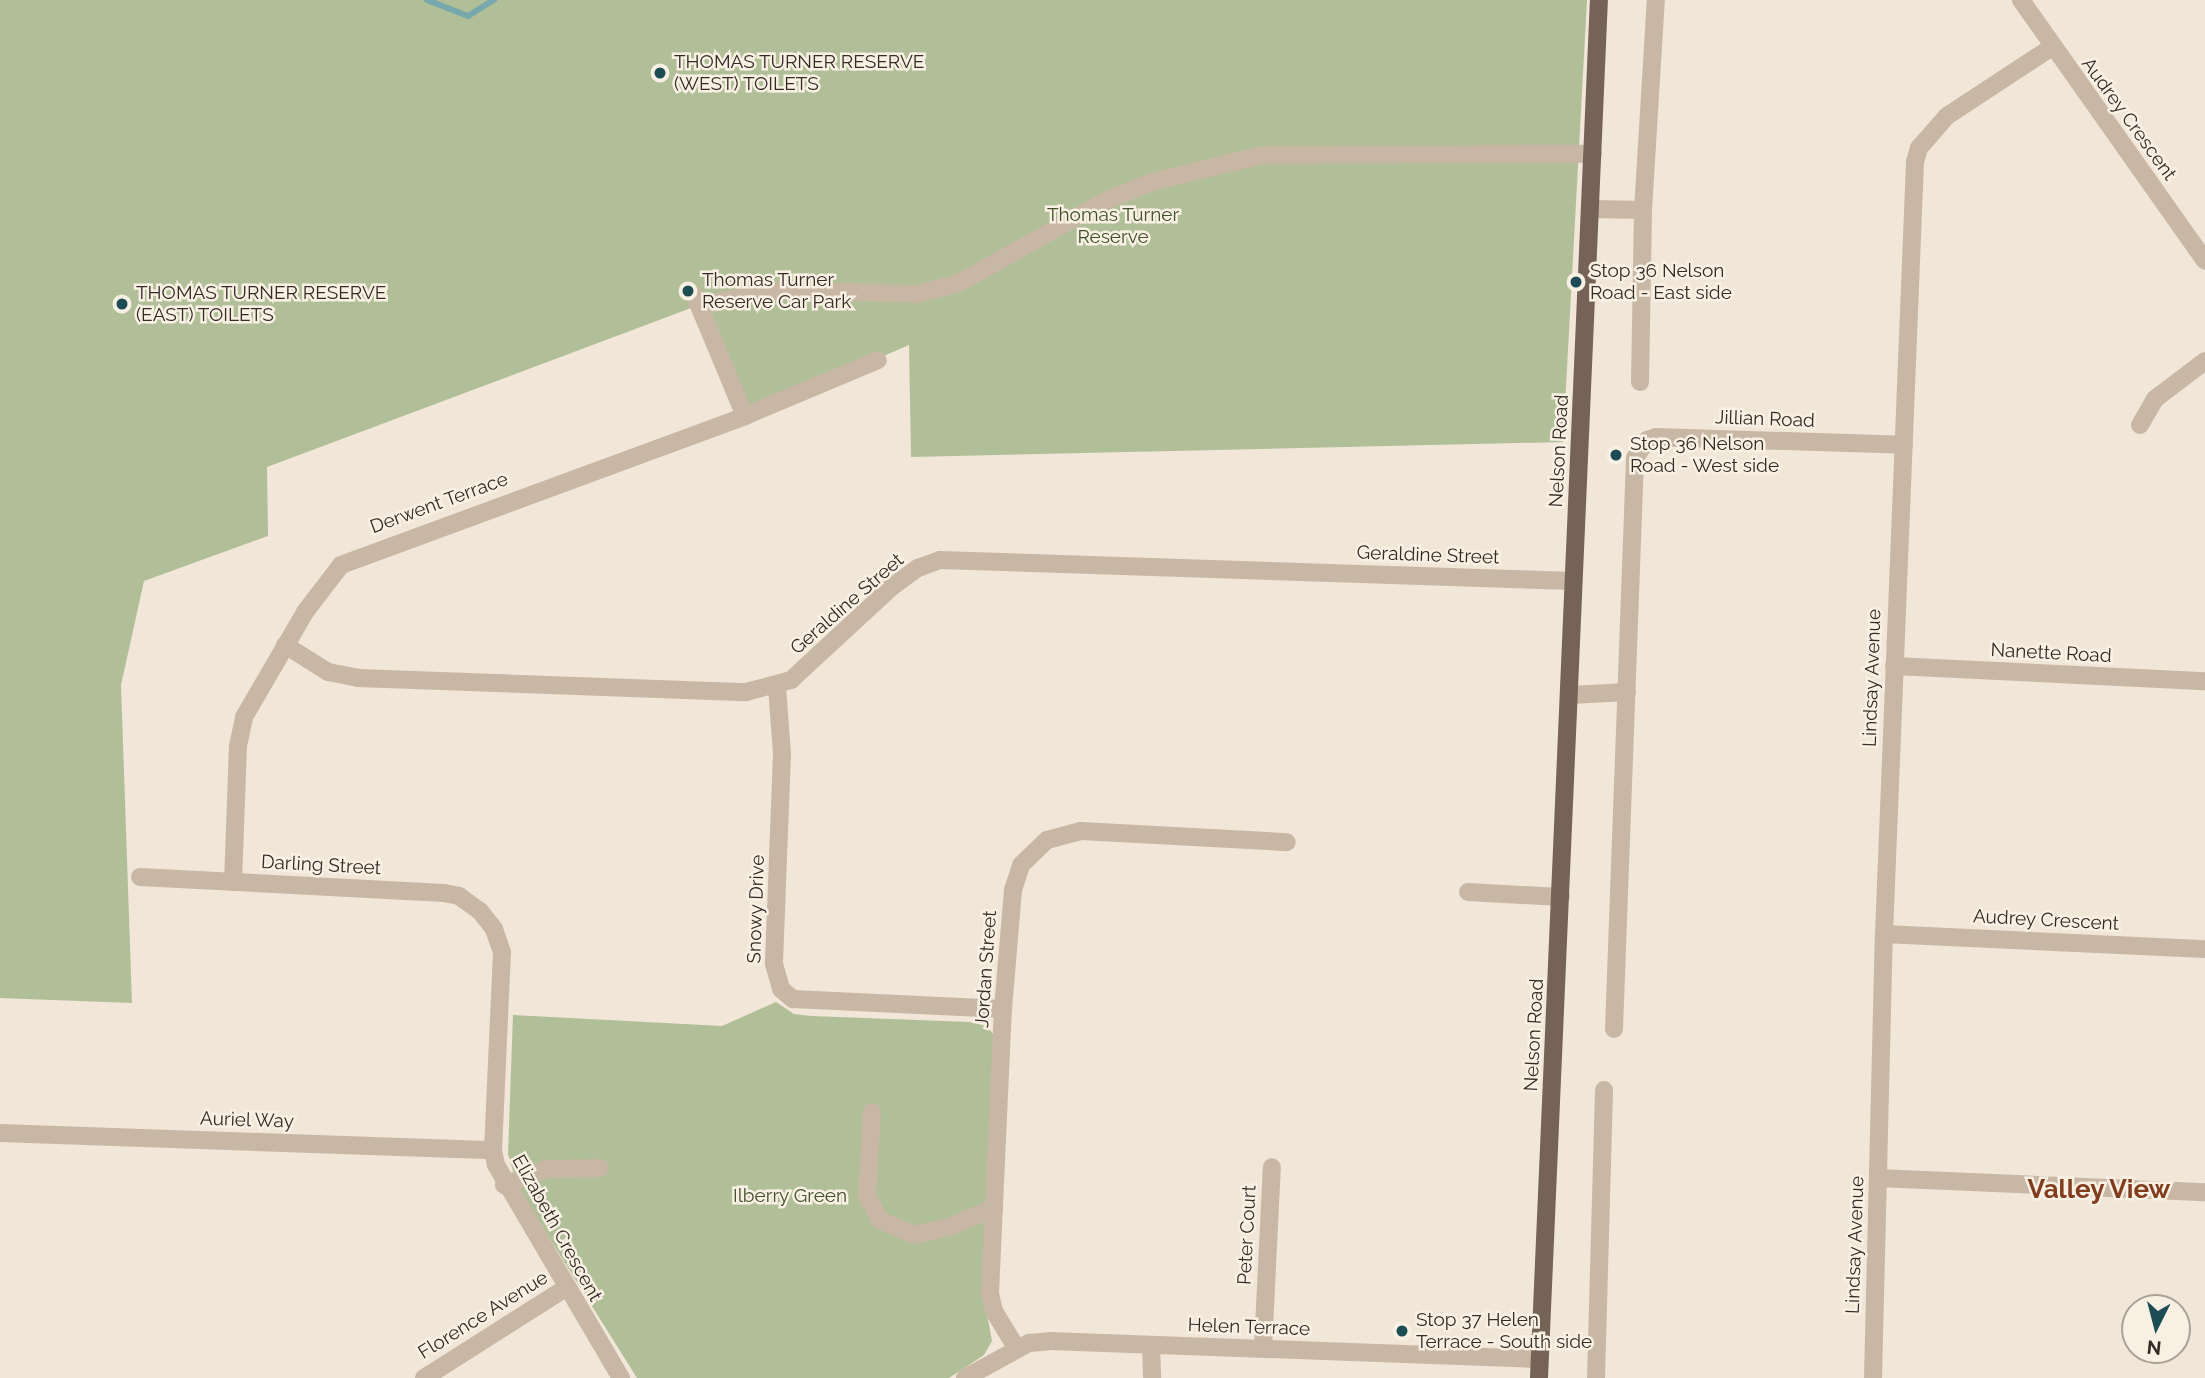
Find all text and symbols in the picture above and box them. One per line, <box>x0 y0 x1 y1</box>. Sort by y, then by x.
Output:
place label: THOMAS TURNER RESERVE (WEST) TOILETS <box>674 51 925 95</box>
street label: Audrey Crescent <box>2077 53 2181 185</box>
marker: THOMAS TURNER RESERVE (WEST) TOILETS <box>652 65 668 81</box>
park label: Thomas Turner Reserve <box>1047 204 1179 248</box>
place label: Stop 36 Nelson Road - East side <box>1590 260 1732 304</box>
place label: Thomas Turner Reserve Car Park <box>702 269 852 313</box>
marker: Stop 36 Nelson Road - East side <box>1568 274 1584 290</box>
place label: THOMAS TURNER RESERVE (EAST) TOILETS <box>136 282 387 326</box>
marker: Thomas Turner Reserve Car Park <box>680 283 696 299</box>
marker: THOMAS TURNER RESERVE (EAST) TOILETS <box>114 296 130 312</box>
street label: Nelson Road <box>1545 394 1573 508</box>
street label: Jillian Road <box>1715 406 1815 432</box>
place label: Stop 36 Nelson Road - West side <box>1630 433 1780 477</box>
marker: Stop 36 Nelson Road - West side <box>1608 447 1624 463</box>
street label: Derwent Terrace <box>367 467 511 539</box>
street label: Geraldine Street <box>1356 541 1500 569</box>
street label: Geraldine Street <box>786 549 908 659</box>
street label: Lindsay Avenue <box>1858 608 1886 748</box>
street label: Nanette Road <box>1990 638 2112 668</box>
street label: Darling Street <box>260 850 382 880</box>
street label: Snowy Drive <box>743 854 769 964</box>
street label: Audrey Crescent <box>1972 905 2120 935</box>
street label: Jordan Street <box>971 910 1001 1028</box>
street label: Nelson Road <box>1520 978 1548 1092</box>
street label: Auriel Way <box>199 1107 295 1133</box>
street label: Elizabeth Crescent <box>507 1151 607 1305</box>
district label: Valley View <box>2027 1174 2171 1206</box>
street label: Lindsay Avenue <box>1841 1175 1869 1315</box>
street label: Peter Court <box>1233 1184 1261 1286</box>
park label: Ilberry Green <box>733 1185 847 1207</box>
street label: Florence Avenue <box>414 1266 552 1364</box>
north arrow <box>2121 1294 2191 1364</box>
place label: Stop 37 Helen Terrace - South side <box>1416 1309 1592 1353</box>
street label: Helen Terrace <box>1187 1313 1311 1341</box>
marker: Stop 37 Helen Terrace - South side <box>1394 1323 1410 1339</box>
text: N <box>2146 1336 2162 1360</box>

